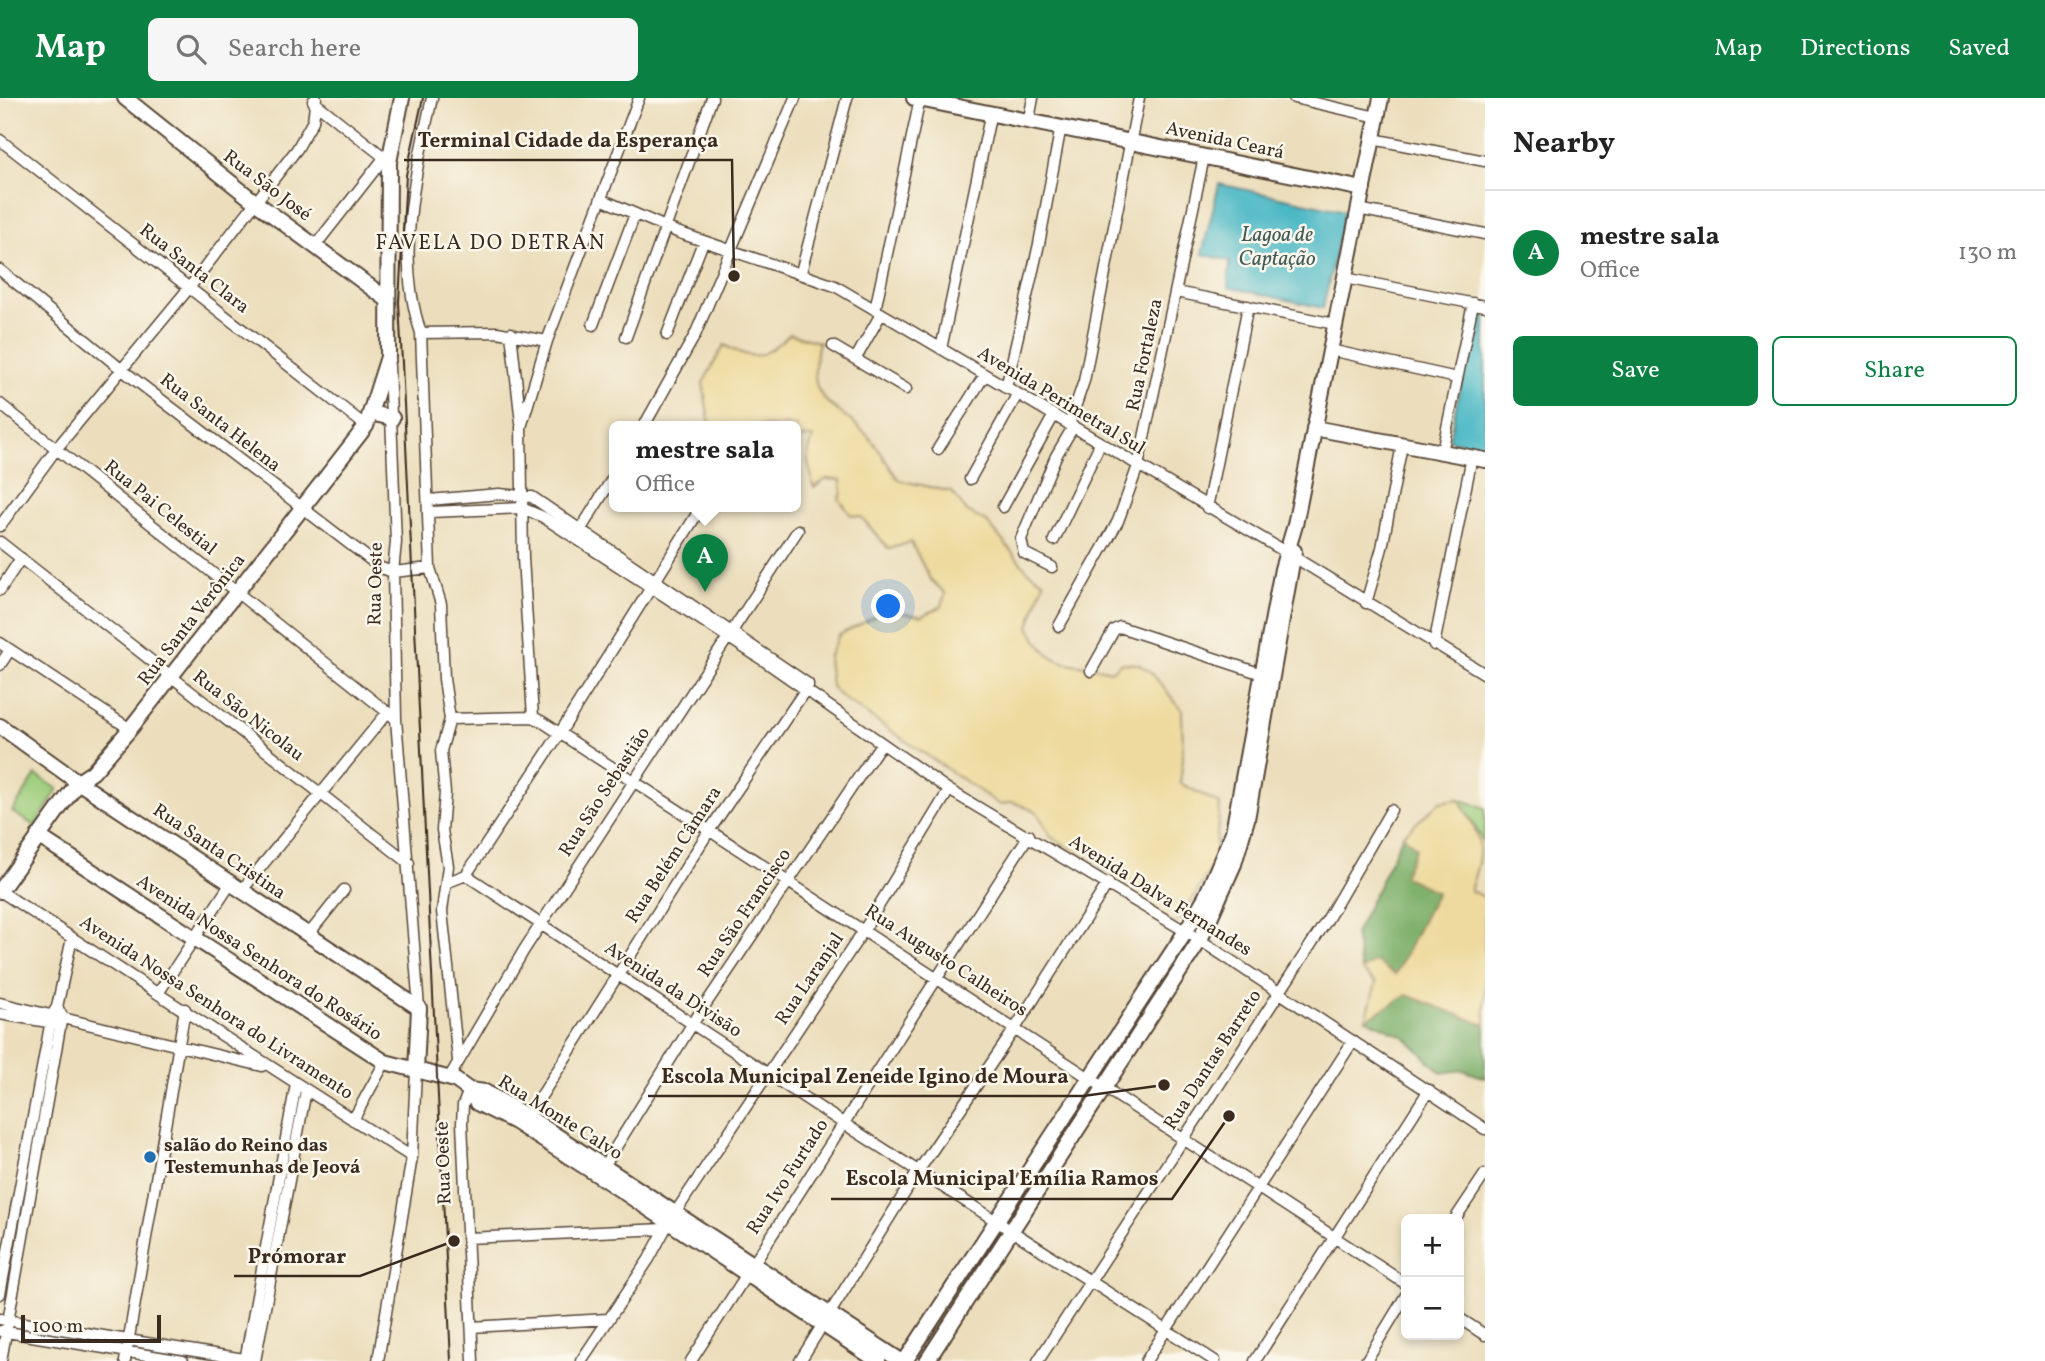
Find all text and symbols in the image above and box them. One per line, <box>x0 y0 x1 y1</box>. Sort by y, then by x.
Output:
search box <box>148 18 638 81</box>
text: Map <box>35 26 106 72</box>
icon: search <box>172 30 210 68</box>
text: Search here <box>228 31 361 67</box>
text: Map <box>1714 32 1762 66</box>
text: Directions <box>1800 32 1910 66</box>
text: Saved <box>1948 32 2010 66</box>
street label: Avenida Ceará <box>1163 116 1287 166</box>
callout: Terminal Cidade da Esperança <box>404 118 732 160</box>
text: Nearby <box>1513 123 1615 165</box>
text: Terminal Cidade da Esperança <box>418 127 718 156</box>
street label: Rua São José <box>218 144 316 228</box>
street label: Rua Santa Clara <box>134 218 254 320</box>
text: mestre sala <box>1580 219 1720 255</box>
water label: Lagoa de Captação <box>1239 221 1316 274</box>
district label: FAVELA DO DETRAN <box>376 229 606 258</box>
text: A <box>1528 237 1544 269</box>
text: 130 m <box>1958 237 2017 269</box>
text: Office <box>1580 255 1640 287</box>
street label: Rua Fortaleza <box>1120 296 1170 414</box>
button: Save <box>1513 336 1758 406</box>
button: Share <box>1772 336 2017 406</box>
street label: Avenida Perimetral Sul <box>972 340 1150 462</box>
street label: Rua Santa Helena <box>154 367 286 479</box>
popup <box>609 421 801 512</box>
text: mestre sala <box>635 433 775 469</box>
street label: Rua Pai Celestial <box>98 454 222 562</box>
text: Office <box>635 469 695 501</box>
pin: A <box>682 534 728 592</box>
street label: Rua Oeste <box>362 542 390 626</box>
street label: Rua Santa Verônica <box>132 549 252 691</box>
your location <box>871 589 905 623</box>
street label: Rua São Nicolau <box>187 664 309 768</box>
street label: Rua São Sebastião <box>553 722 657 862</box>
street label: Rua Belém Câmara <box>620 781 728 929</box>
street label: Rua Santa Cristina <box>147 798 291 906</box>
street label: Avenida Dalva Fernandes <box>1064 829 1256 963</box>
street label: Rua São Francisco <box>692 843 798 983</box>
street label: Avenida Nossa Senhora do Rosário <box>131 869 387 1047</box>
street label: Rua Augusto Calheiros <box>859 899 1033 1023</box>
street label: Avenida Nossa Senhora do Livramento <box>74 910 358 1106</box>
street label: Rua Laranjal <box>769 927 851 1030</box>
street label: Avenida da Divisão <box>599 936 747 1044</box>
street label: Rua Dantas Barreto <box>1158 985 1268 1135</box>
callout: Escola Municipal Zeneide Igino de Moura <box>648 1054 1083 1096</box>
text: Escola Municipal Zeneide Igino de Moura <box>661 1063 1069 1092</box>
street label: Rua Monte Calvo <box>493 1069 627 1167</box>
street label: Rua Ivo Furtado <box>741 1114 835 1240</box>
street label: Rua Oeste <box>430 1121 458 1205</box>
place label: salão do Reino das Testemunhas de Jeová <box>164 1133 360 1181</box>
marker: salão do Reino das Testemunhas de Jeová <box>142 1149 158 1165</box>
callout: Escola Municipal Emília Ramos <box>831 1157 1172 1199</box>
text: Escola Municipal Emília Ramos <box>845 1165 1159 1194</box>
map controls <box>1401 1214 1464 1340</box>
button: + <box>1401 1214 1464 1277</box>
callout: Prómorar <box>234 1234 360 1276</box>
text: Prómorar <box>248 1243 346 1272</box>
button: − <box>1401 1277 1464 1340</box>
scale bar <box>21 1312 161 1344</box>
text: 100 m <box>32 1314 83 1340</box>

